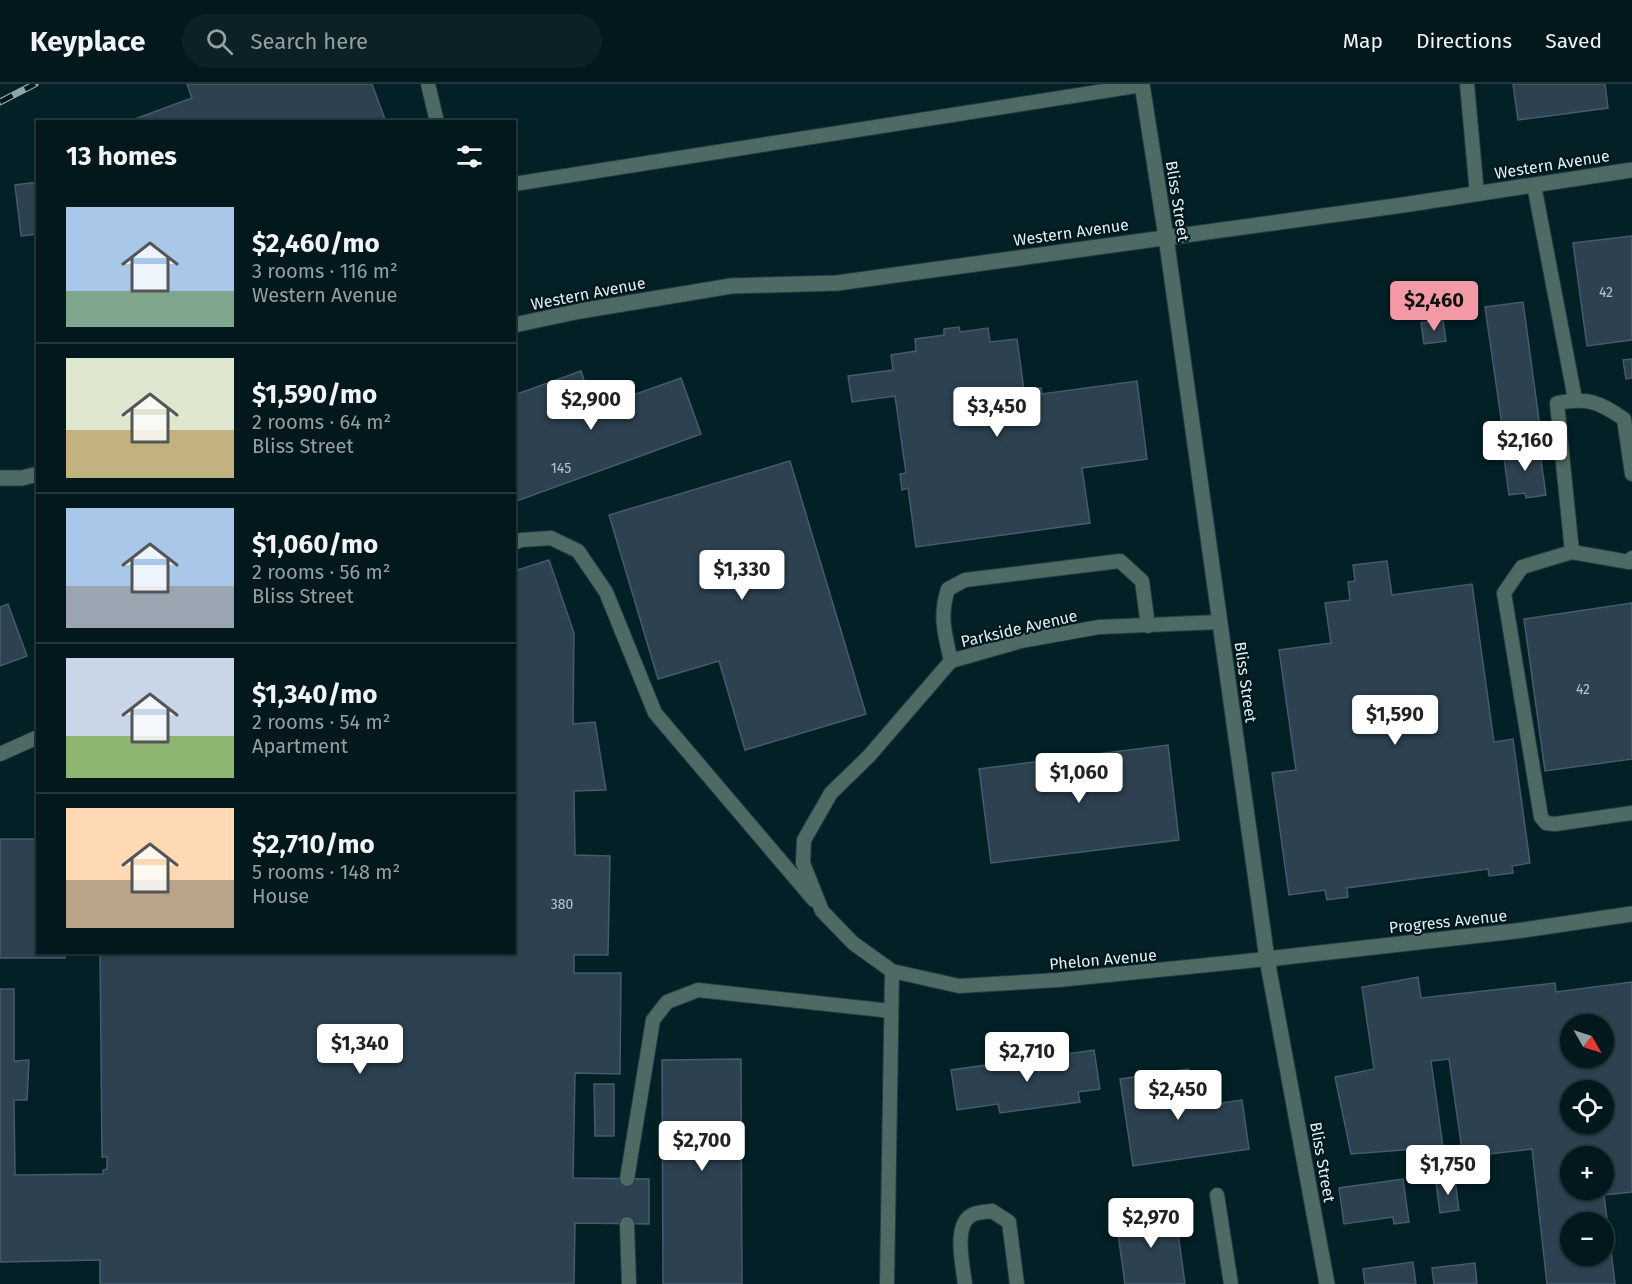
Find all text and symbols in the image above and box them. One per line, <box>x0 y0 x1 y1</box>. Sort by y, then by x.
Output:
search box <box>182 14 602 68</box>
text: Keyplace <box>30 25 146 58</box>
icon: search <box>203 25 236 58</box>
text: Search here <box>251 28 368 55</box>
text: Map <box>1343 28 1383 54</box>
text: Directions <box>1416 28 1512 54</box>
text: Saved <box>1545 28 1602 54</box>
icon: filters <box>453 140 486 173</box>
text: 13 homes <box>66 141 177 172</box>
street label: Western Avenue <box>1493 146 1611 183</box>
street label: Bliss Street <box>1162 159 1193 243</box>
street label: Western Avenue <box>1012 215 1130 250</box>
text: $2,460/mo <box>252 228 380 259</box>
icon: home <box>114 231 186 303</box>
text: 3 rooms · 116 m² <box>252 259 398 283</box>
street label: Western Avenue <box>529 273 647 314</box>
pin: $2,460 <box>1385 281 1483 332</box>
text: Western Avenue <box>252 283 398 307</box>
house number: 42 <box>1599 284 1613 301</box>
text: $2,460 <box>1404 288 1464 312</box>
text: $1,590/mo <box>252 379 377 410</box>
pin: $2,900 <box>542 380 640 431</box>
icon: home <box>114 382 186 454</box>
text: $2,900 <box>561 387 621 411</box>
pin: $3,450 <box>948 387 1046 438</box>
text: $3,450 <box>967 394 1027 418</box>
text: 2 rooms · 64 m² <box>252 410 391 434</box>
pin: $2,160 <box>1476 421 1574 472</box>
text: $2,160 <box>1497 428 1553 452</box>
text: Bliss Street <box>252 434 354 458</box>
house number: 145 <box>551 460 571 477</box>
text: $1,060/mo <box>252 529 378 560</box>
icon: home <box>114 532 186 604</box>
pin: $1,330 <box>693 550 791 601</box>
text: $1,330 <box>713 557 771 581</box>
text: 2 rooms · 56 m² <box>252 560 391 584</box>
text: Bliss Street <box>252 584 354 608</box>
street label: Parkside Avenue <box>959 606 1079 651</box>
street label: Bliss Street <box>1230 640 1261 724</box>
text: $1,340/mo <box>252 679 377 710</box>
house number: 42 <box>1576 681 1590 698</box>
icon: home <box>114 682 186 754</box>
pin: $1,590 <box>1346 695 1444 746</box>
text: $1,590 <box>1366 702 1424 726</box>
text: 2 rooms · 54 m² <box>252 710 391 734</box>
text: Apartment <box>252 734 348 758</box>
pin: $1,060 <box>1030 753 1128 804</box>
text: $1,060 <box>1050 760 1108 784</box>
text: $2,710/mo <box>252 829 375 860</box>
icon: home <box>114 832 186 904</box>
text: 5 rooms · 148 m² <box>252 860 400 884</box>
text: House <box>252 884 309 908</box>
house number: 380 <box>551 896 573 913</box>
street label: Progress Avenue <box>1388 906 1508 937</box>
street label: Phelon Avenue <box>1049 945 1158 974</box>
north arrow <box>1560 1014 1614 1068</box>
map controls <box>1560 1014 1614 1266</box>
pin: $1,340 <box>311 1024 409 1075</box>
text: $1,340 <box>331 1031 389 1055</box>
pin: $2,710 <box>978 1032 1076 1083</box>
text: $2,710 <box>999 1039 1055 1063</box>
pin: $2,450 <box>1129 1070 1227 1121</box>
text: $2,450 <box>1149 1077 1208 1101</box>
button: locate <box>1560 1080 1614 1134</box>
street label: Bliss Street <box>1306 1120 1339 1204</box>
pin: $2,700 <box>653 1121 751 1172</box>
text: $2,700 <box>673 1128 731 1152</box>
pin: $1,750 <box>1399 1145 1497 1196</box>
button: + <box>1560 1146 1614 1200</box>
text: $1,750 <box>1420 1152 1476 1176</box>
pin: $2,970 <box>1102 1198 1200 1249</box>
text: $2,970 <box>1122 1205 1180 1229</box>
button: − <box>1560 1212 1614 1266</box>

